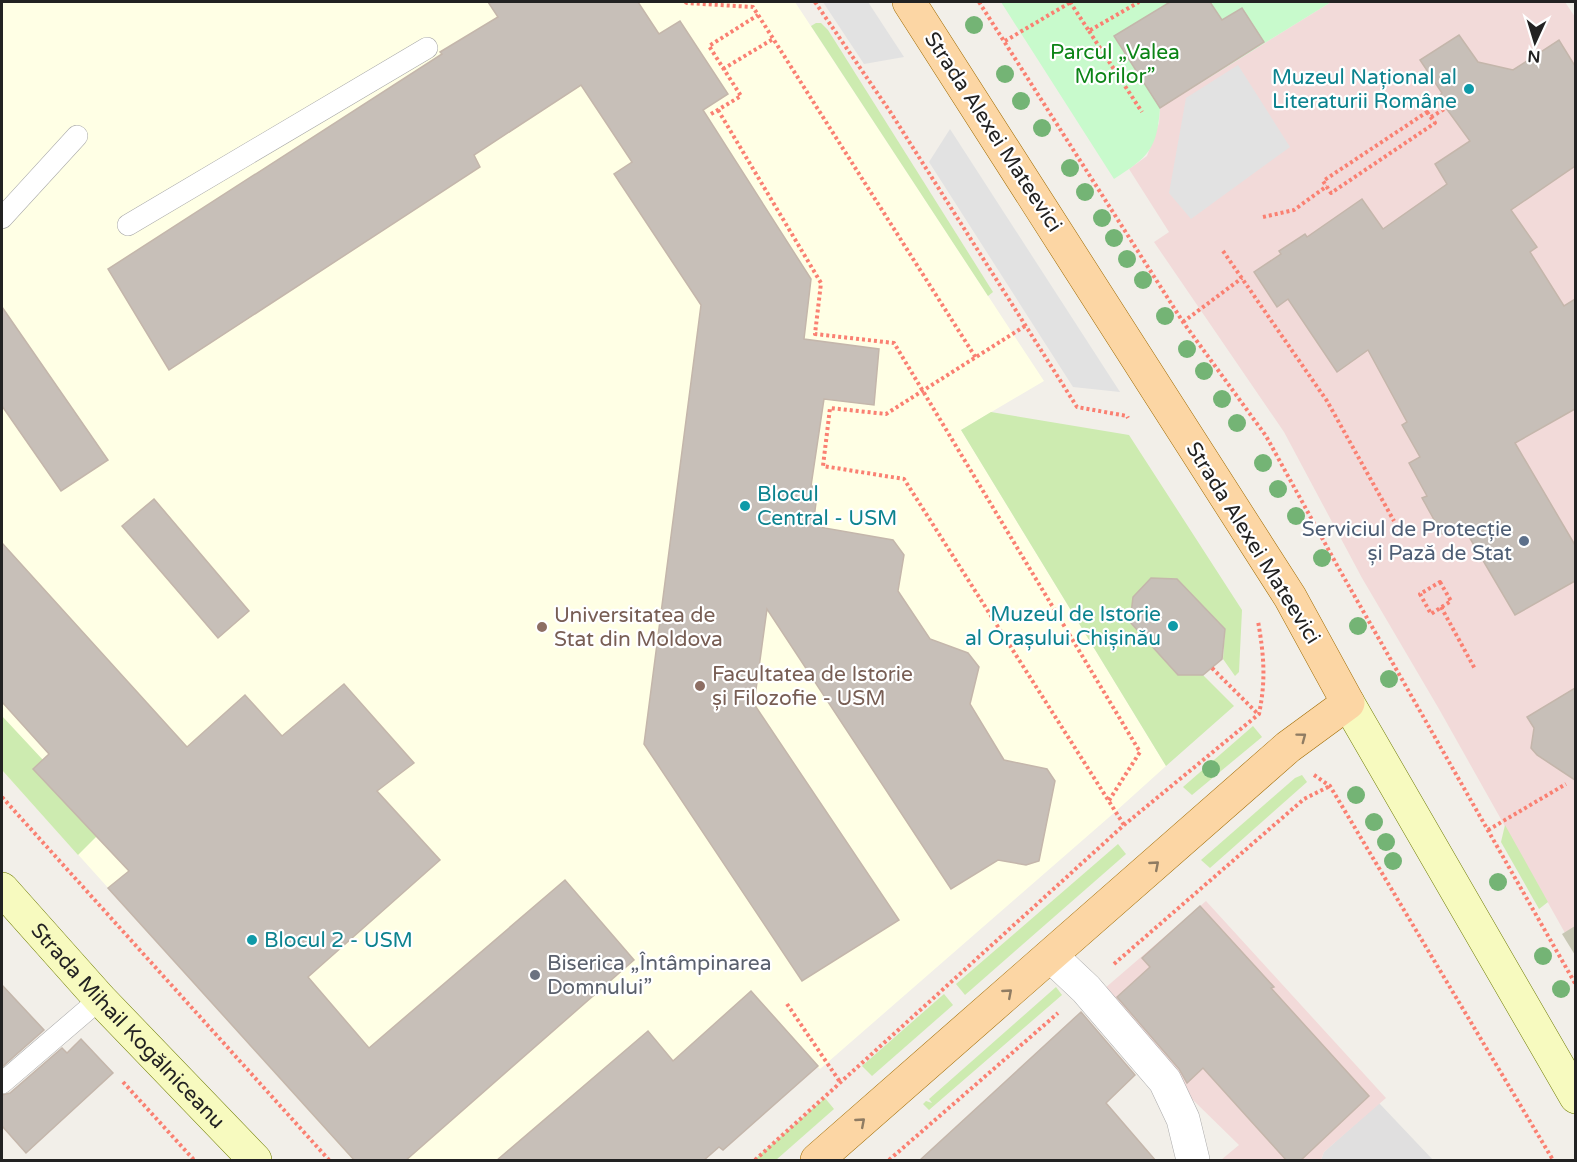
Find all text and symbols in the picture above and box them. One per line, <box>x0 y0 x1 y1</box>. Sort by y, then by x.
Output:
north arrow <box>1505 12 1565 72</box>
street label: Strada Alexei Mateevici <box>919 27 1067 237</box>
park label: Parcul „Valea Morilor” <box>1050 40 1180 89</box>
text: N <box>1527 46 1541 66</box>
place label: Muzeul Național al Literaturii Române <box>1272 65 1457 114</box>
marker: Muzeul Național al Literaturii Române <box>1462 82 1476 96</box>
street label: Strada Alexei Mateevici <box>1181 437 1325 649</box>
place label: Blocul Central - USM <box>757 482 897 531</box>
marker: Blocul Central - USM <box>738 499 752 513</box>
place label: Serviciul de Protecție și Pază de Stat <box>1302 517 1512 566</box>
marker: Serviciul de Protecție și Pază de Stat <box>1517 534 1531 548</box>
place label: Muzeul de Istorie al Orașului Chișinău <box>965 602 1161 651</box>
place label: Universitatea de Stat din Moldova <box>554 603 723 652</box>
marker: Muzeul de Istorie al Orașului Chișinău <box>1166 619 1180 633</box>
marker: Universitatea de Stat din Moldova <box>535 620 549 634</box>
place label: Facultatea de Istorie și Filozofie - USM <box>712 662 913 711</box>
marker: Facultatea de Istorie și Filozofie - USM <box>693 679 707 693</box>
one-way arrow <box>1295 733 1306 744</box>
one-way arrow <box>1148 861 1158 872</box>
street label: Strada Mihail Kogălniceanu <box>26 918 230 1134</box>
place label: Blocul 2 - USM <box>264 928 413 953</box>
marker: Blocul 2 - USM <box>245 933 259 947</box>
place label: Biserica „Întâmpinarea Domnului” <box>547 951 771 1000</box>
marker: Biserica „Întâmpinarea Domnului” <box>528 968 542 982</box>
one-way arrow <box>1001 989 1012 1000</box>
one-way arrow <box>855 1118 865 1129</box>

